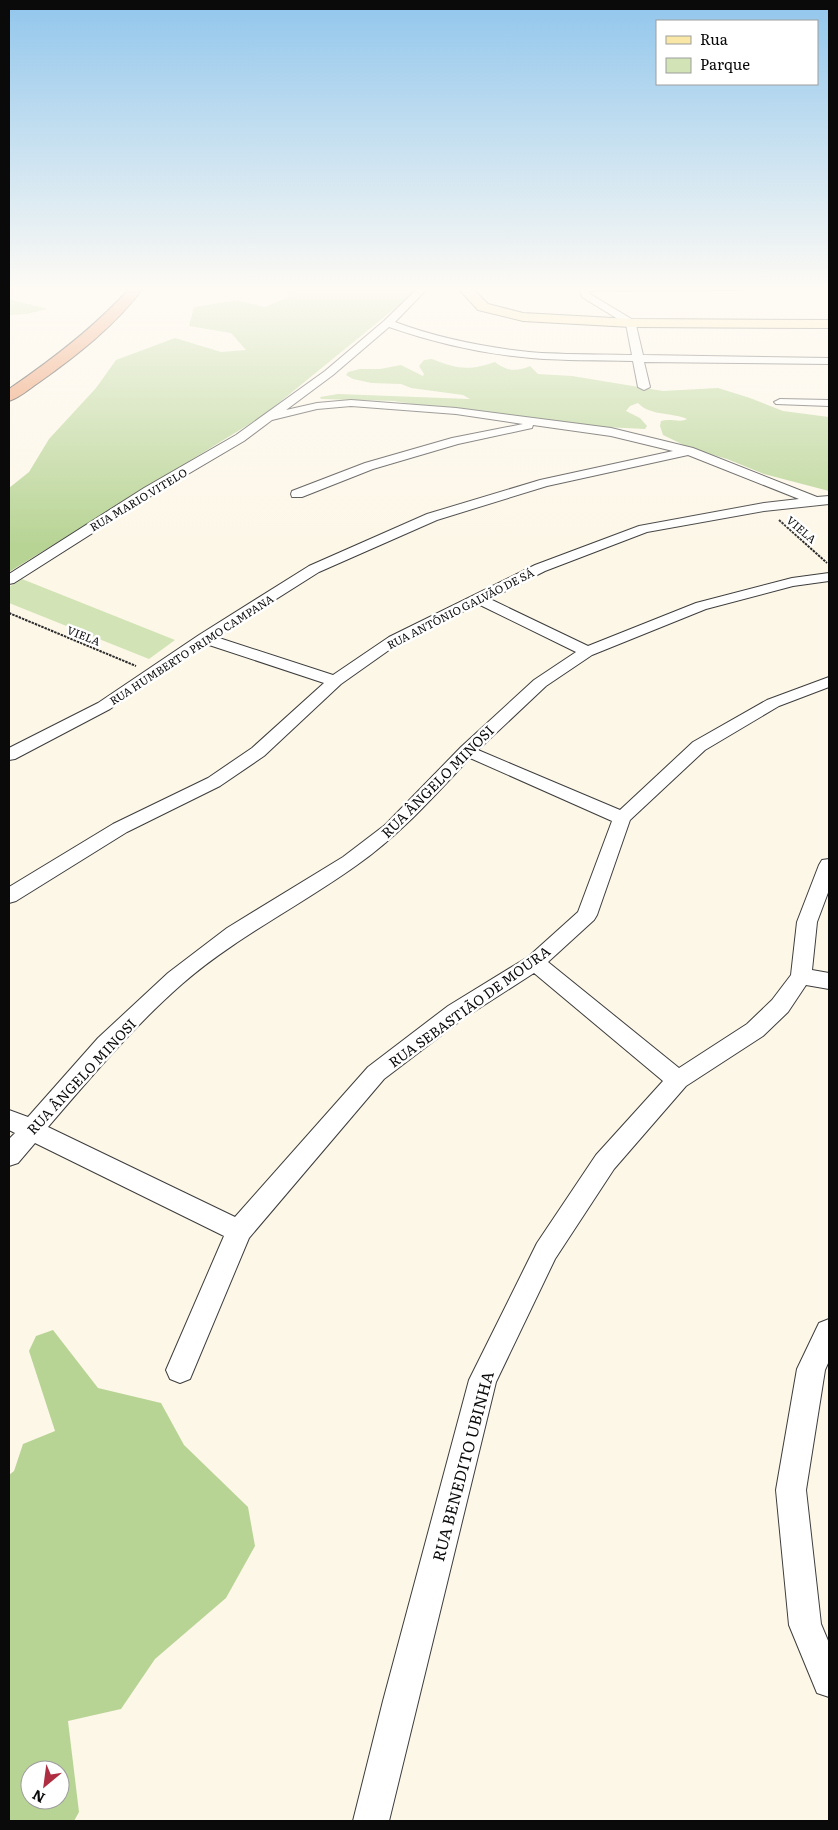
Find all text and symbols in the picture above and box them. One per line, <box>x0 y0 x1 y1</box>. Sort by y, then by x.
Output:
legend <box>656 20 818 85</box>
text: Rua <box>700 27 729 50</box>
text: Parque <box>700 52 750 75</box>
street label: RUA MARIO VITELO <box>86 464 190 534</box>
street label: VIELA <box>784 512 820 546</box>
street label: RUA ANTÔNIO GALVÃO DE SÁ <box>384 564 536 652</box>
street label: RUA HUMBERTO PRIMO CAMPANA <box>106 590 276 708</box>
street label: VIELA <box>65 621 103 649</box>
street label: RUA ÂNGELO MINOSI <box>376 720 498 842</box>
street label: RUA SEBASTIÃO DE MOURA <box>384 940 555 1072</box>
street label: RUA ÂNGELO MINOSI <box>22 1014 140 1138</box>
street label: RUA BENEDITO UBINHA <box>425 1368 499 1564</box>
north arrow <box>20 1760 70 1810</box>
text: N <box>28 1786 48 1809</box>

